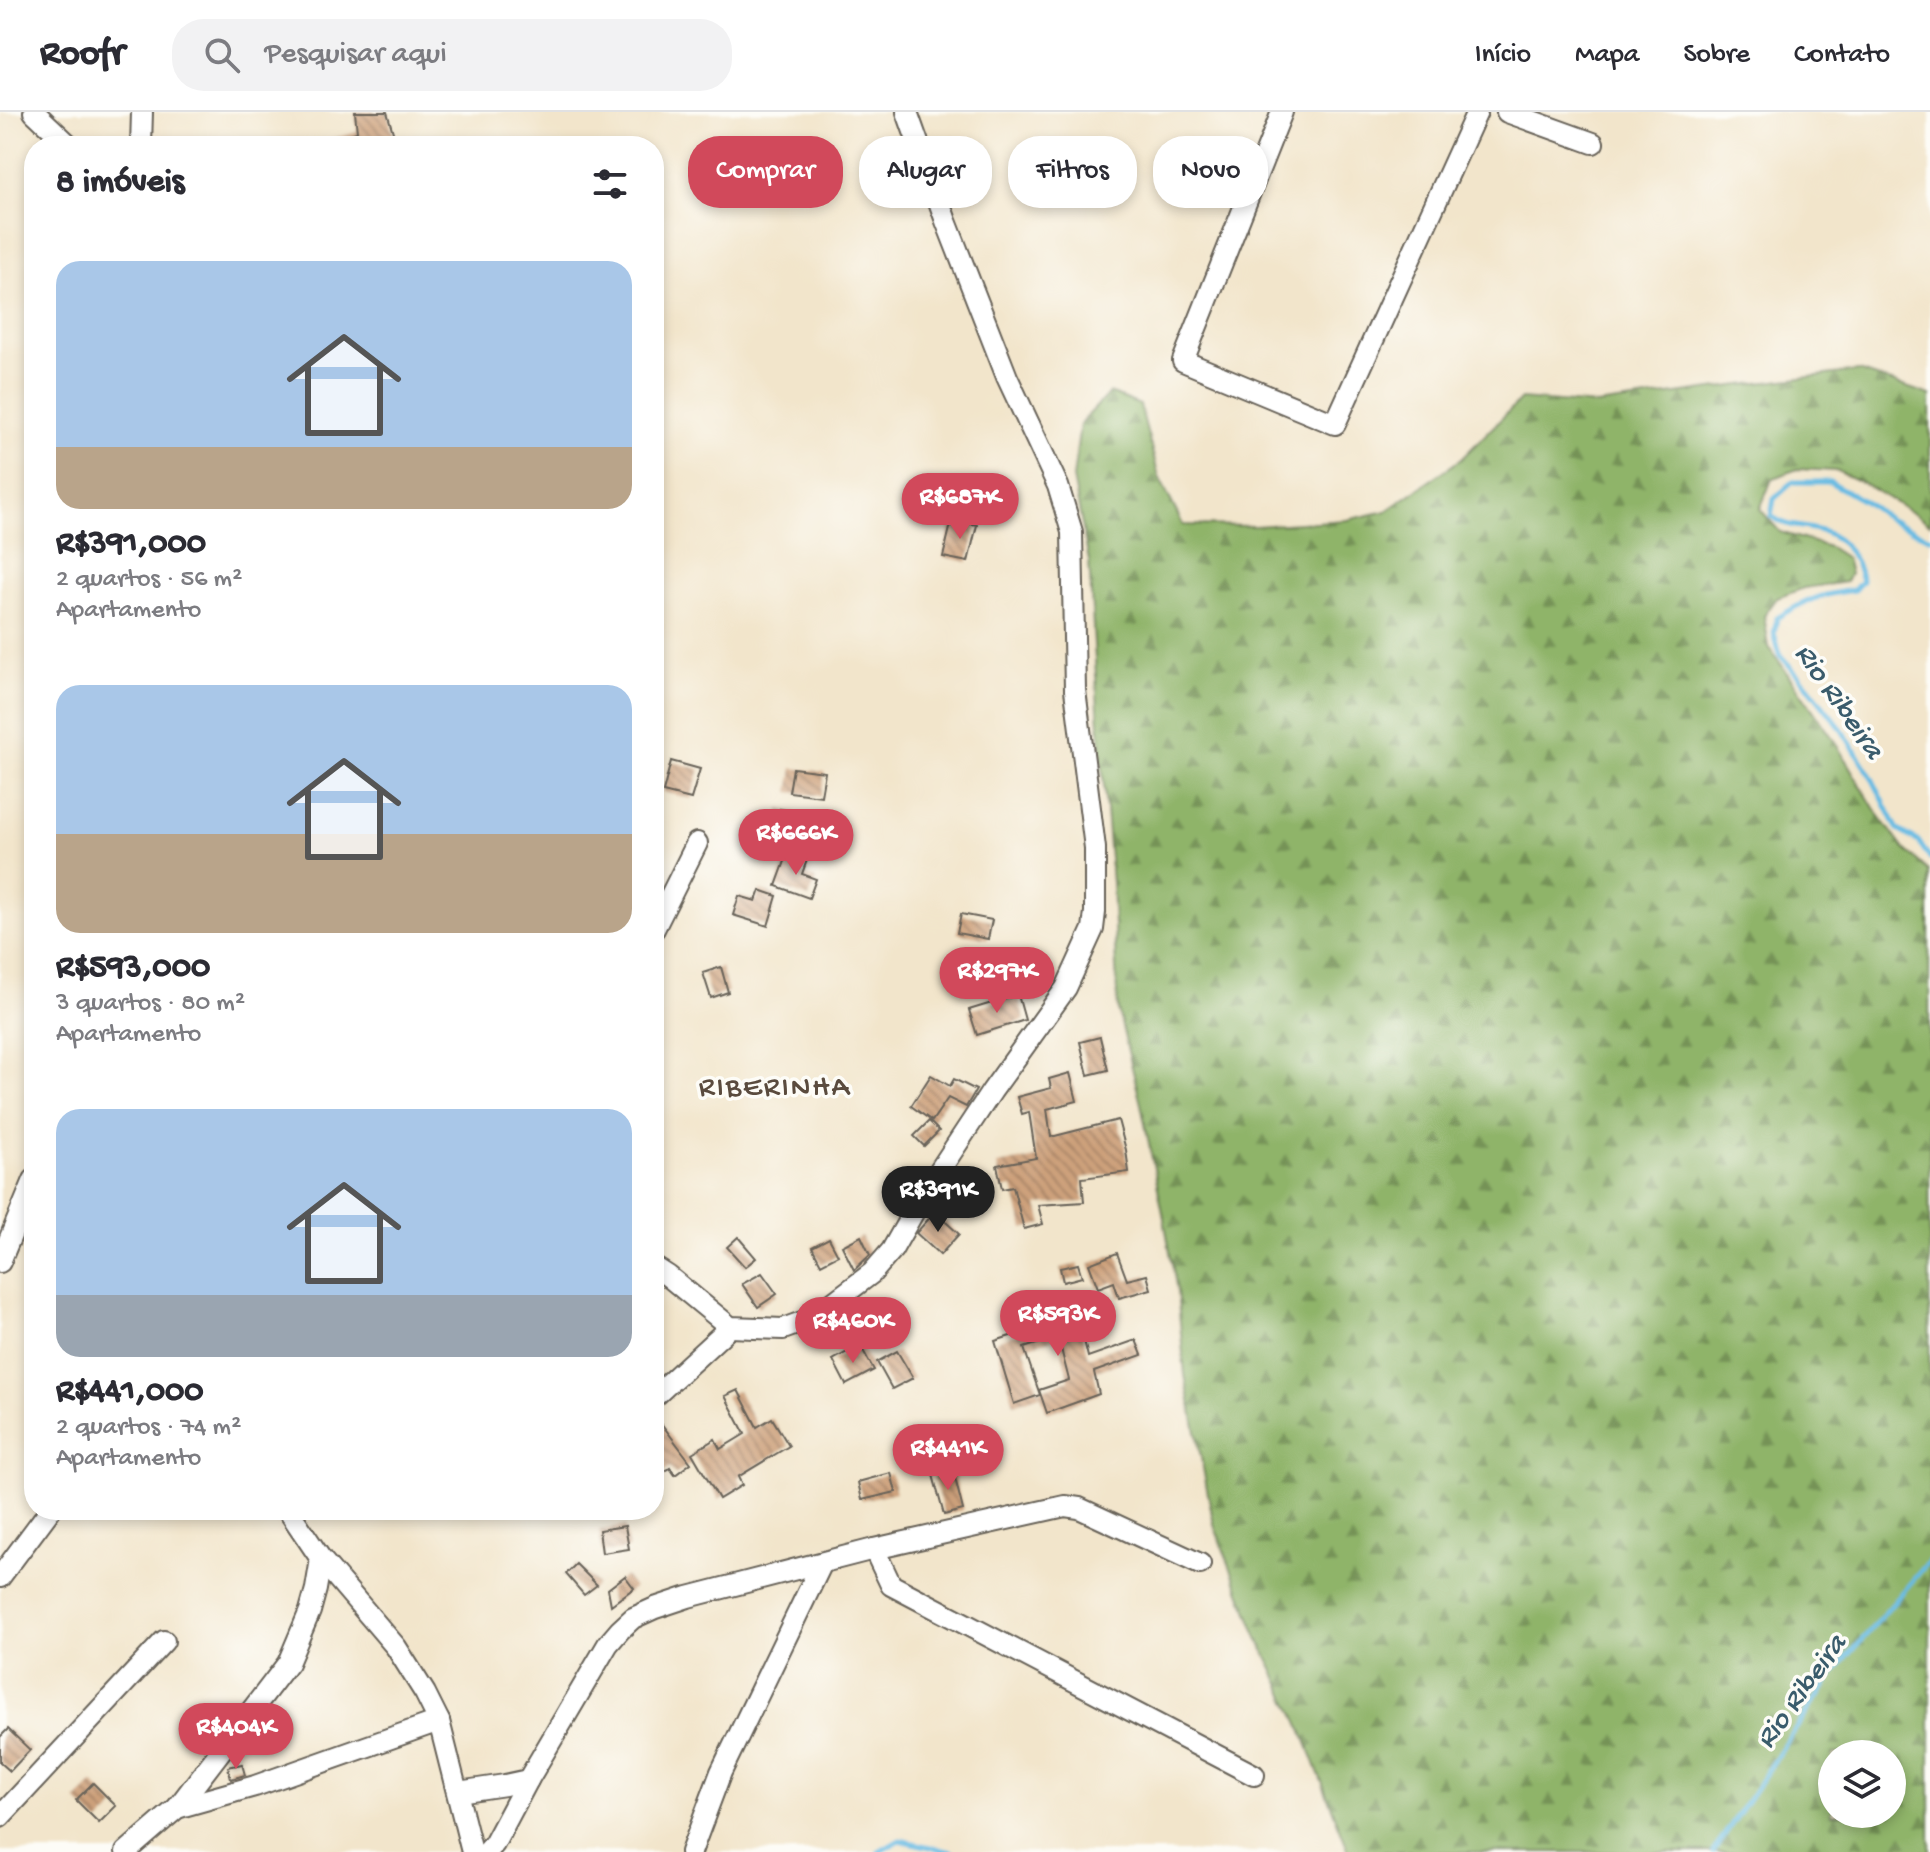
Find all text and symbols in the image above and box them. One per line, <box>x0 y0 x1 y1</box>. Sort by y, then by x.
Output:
search box <box>172 19 732 91</box>
text: Roofr <box>40 33 124 77</box>
icon: search <box>200 33 244 77</box>
text: Pesquisar aqui <box>264 38 447 73</box>
text: Início <box>1475 39 1531 72</box>
text: Mapa <box>1575 39 1639 72</box>
text: Sobre <box>1683 39 1750 72</box>
text: Contato <box>1794 39 1890 72</box>
chip: Comprar <box>688 136 843 208</box>
chip: Alugar <box>859 136 992 208</box>
chip: Filtros <box>1008 136 1137 208</box>
chip: Novo <box>1153 136 1268 208</box>
icon: filters <box>588 162 632 206</box>
text: 8 imóveis <box>56 164 184 204</box>
icon: home <box>272 313 416 457</box>
pin: R$687K <box>895 473 1025 541</box>
text: R$687K <box>920 483 1000 514</box>
text: R$391,000 <box>56 525 206 565</box>
text: 2 quartos · 56 m² <box>56 565 242 596</box>
text: Apartamento <box>56 596 201 627</box>
water label: Rio Ribeira <box>1785 638 1891 769</box>
icon: home <box>272 737 416 881</box>
pin: R$666K <box>731 809 861 877</box>
text: R$666K <box>756 819 836 850</box>
pin: R$297K <box>932 947 1062 1015</box>
text: R$593,000 <box>56 949 210 989</box>
text: R$297K <box>958 957 1036 988</box>
text: 3 quartos · 80 m² <box>56 989 245 1020</box>
text: Apartamento <box>56 1020 201 1051</box>
district label: RIBERINHA <box>699 1072 851 1107</box>
icon: home <box>272 1161 416 1305</box>
pin: R$391K <box>873 1166 1003 1234</box>
text: R$391K <box>900 1176 976 1207</box>
pin: R$593K <box>993 1290 1123 1358</box>
pin: R$460K <box>788 1297 918 1365</box>
text: R$593K <box>1018 1300 1098 1331</box>
text: R$460K <box>813 1307 893 1338</box>
text: R$441,000 <box>56 1373 204 1413</box>
text: 2 quartos · 74 m² <box>56 1413 241 1444</box>
pin: R$441K <box>883 1424 1013 1492</box>
text: R$441K <box>911 1434 985 1465</box>
text: Apartamento <box>56 1444 201 1475</box>
water label: Rio Ribeira <box>1750 1627 1857 1756</box>
pin: R$404K <box>171 1703 301 1771</box>
text: R$404K <box>197 1713 276 1744</box>
map controls <box>1818 1740 1906 1828</box>
button: layers <box>1818 1740 1906 1828</box>

